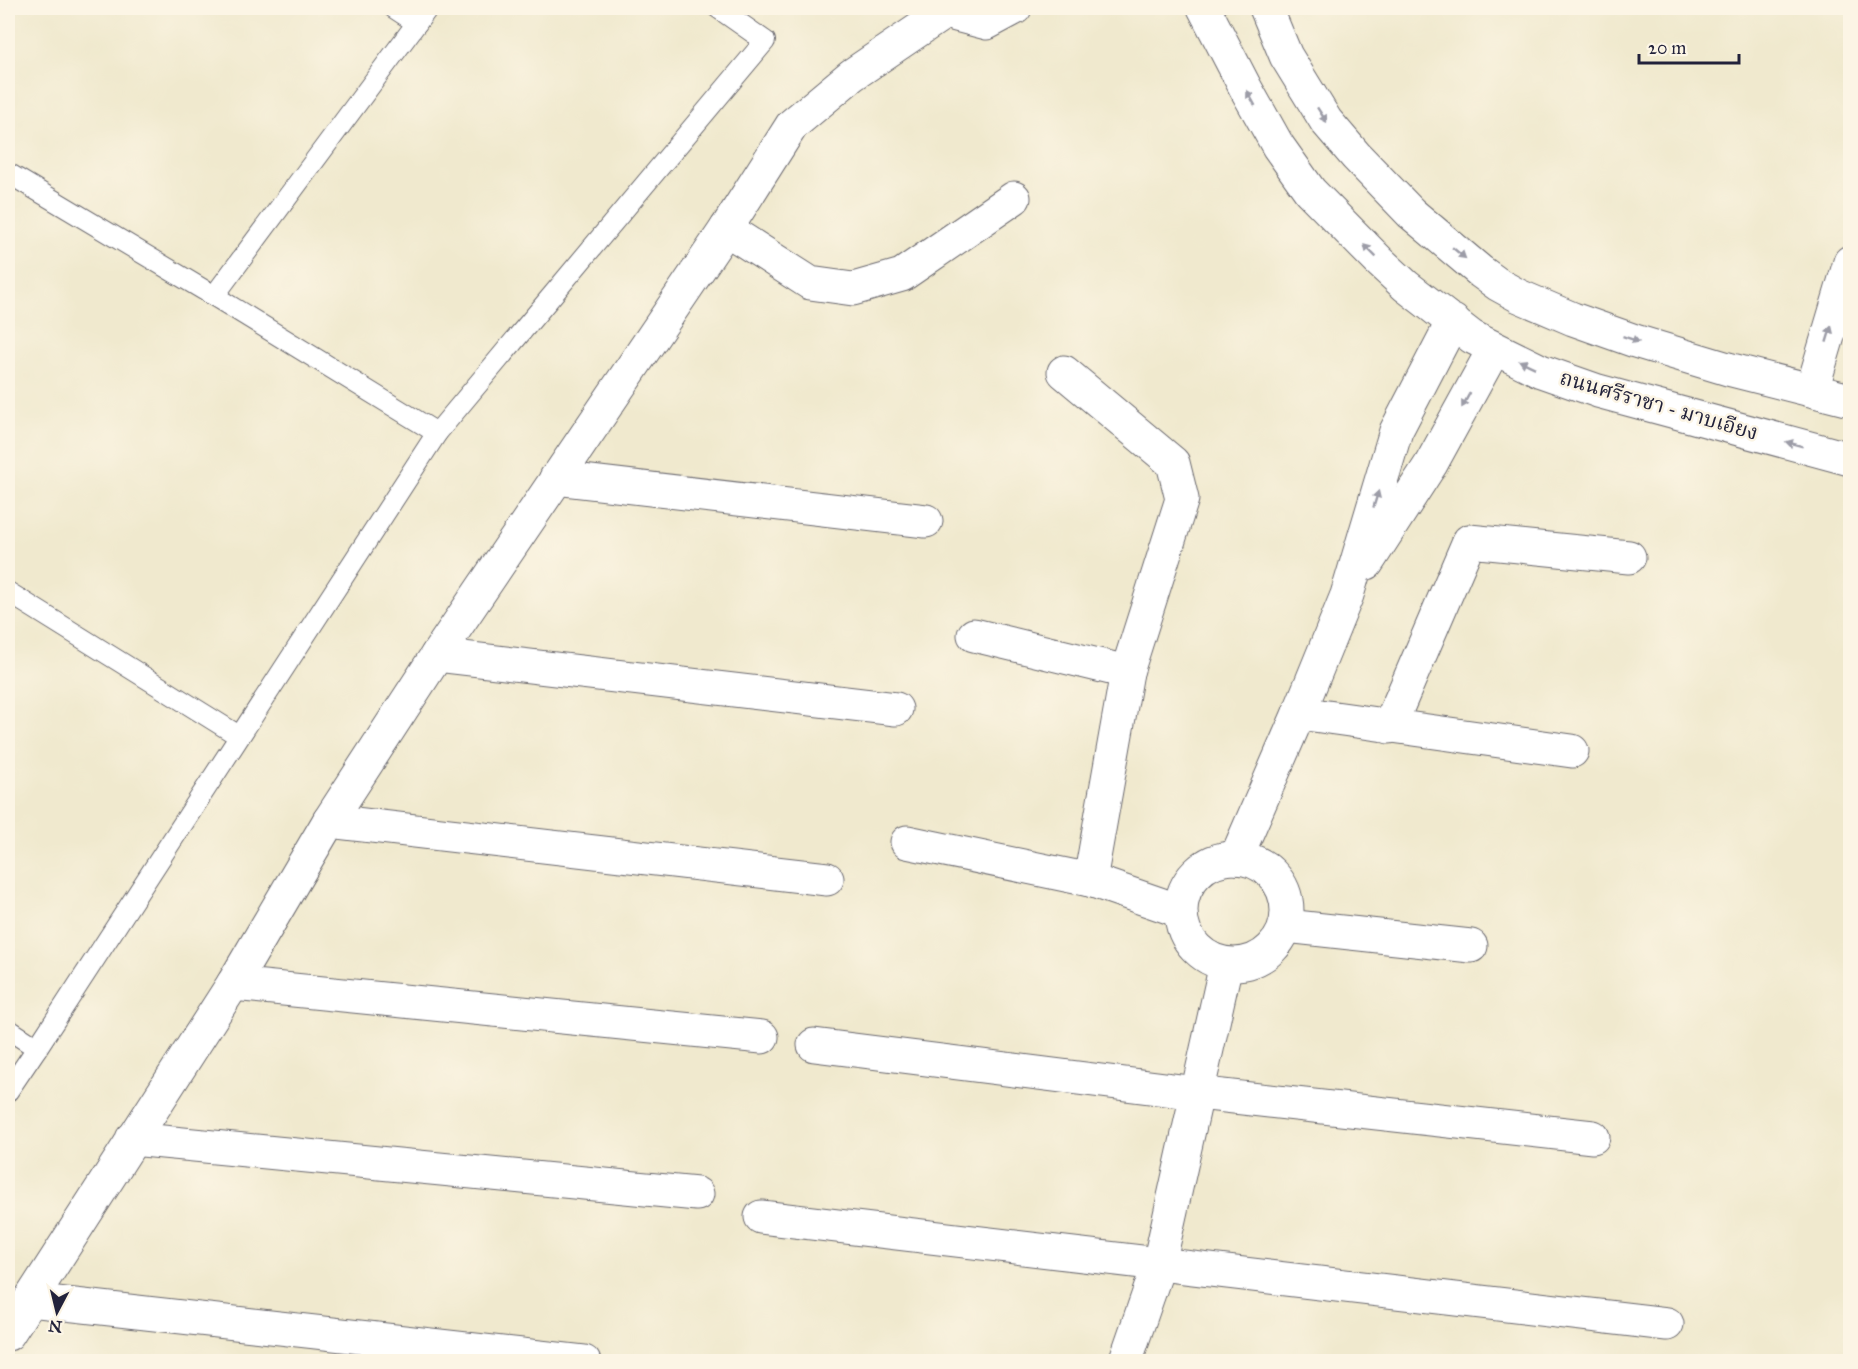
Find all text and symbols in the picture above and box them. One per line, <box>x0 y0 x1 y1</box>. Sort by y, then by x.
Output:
scale bar <box>1639 27 1740 65</box>
text: 20 m <box>1648 37 1686 59</box>
one-way arrow <box>1246 89 1256 106</box>
one-way arrow <box>1316 107 1327 123</box>
one-way arrow <box>1363 245 1377 259</box>
one-way arrow <box>1451 246 1466 259</box>
one-way arrow <box>1825 325 1834 343</box>
one-way arrow <box>1623 335 1641 345</box>
one-way arrow <box>1518 360 1535 369</box>
street label: ถนนศรีราชา - มาบเอียง <box>1557 364 1761 446</box>
one-way arrow <box>1461 392 1471 409</box>
one-way arrow <box>1785 439 1803 448</box>
one-way arrow <box>1372 490 1381 508</box>
north arrow <box>27 1282 87 1342</box>
text: N <box>47 1316 63 1337</box>

